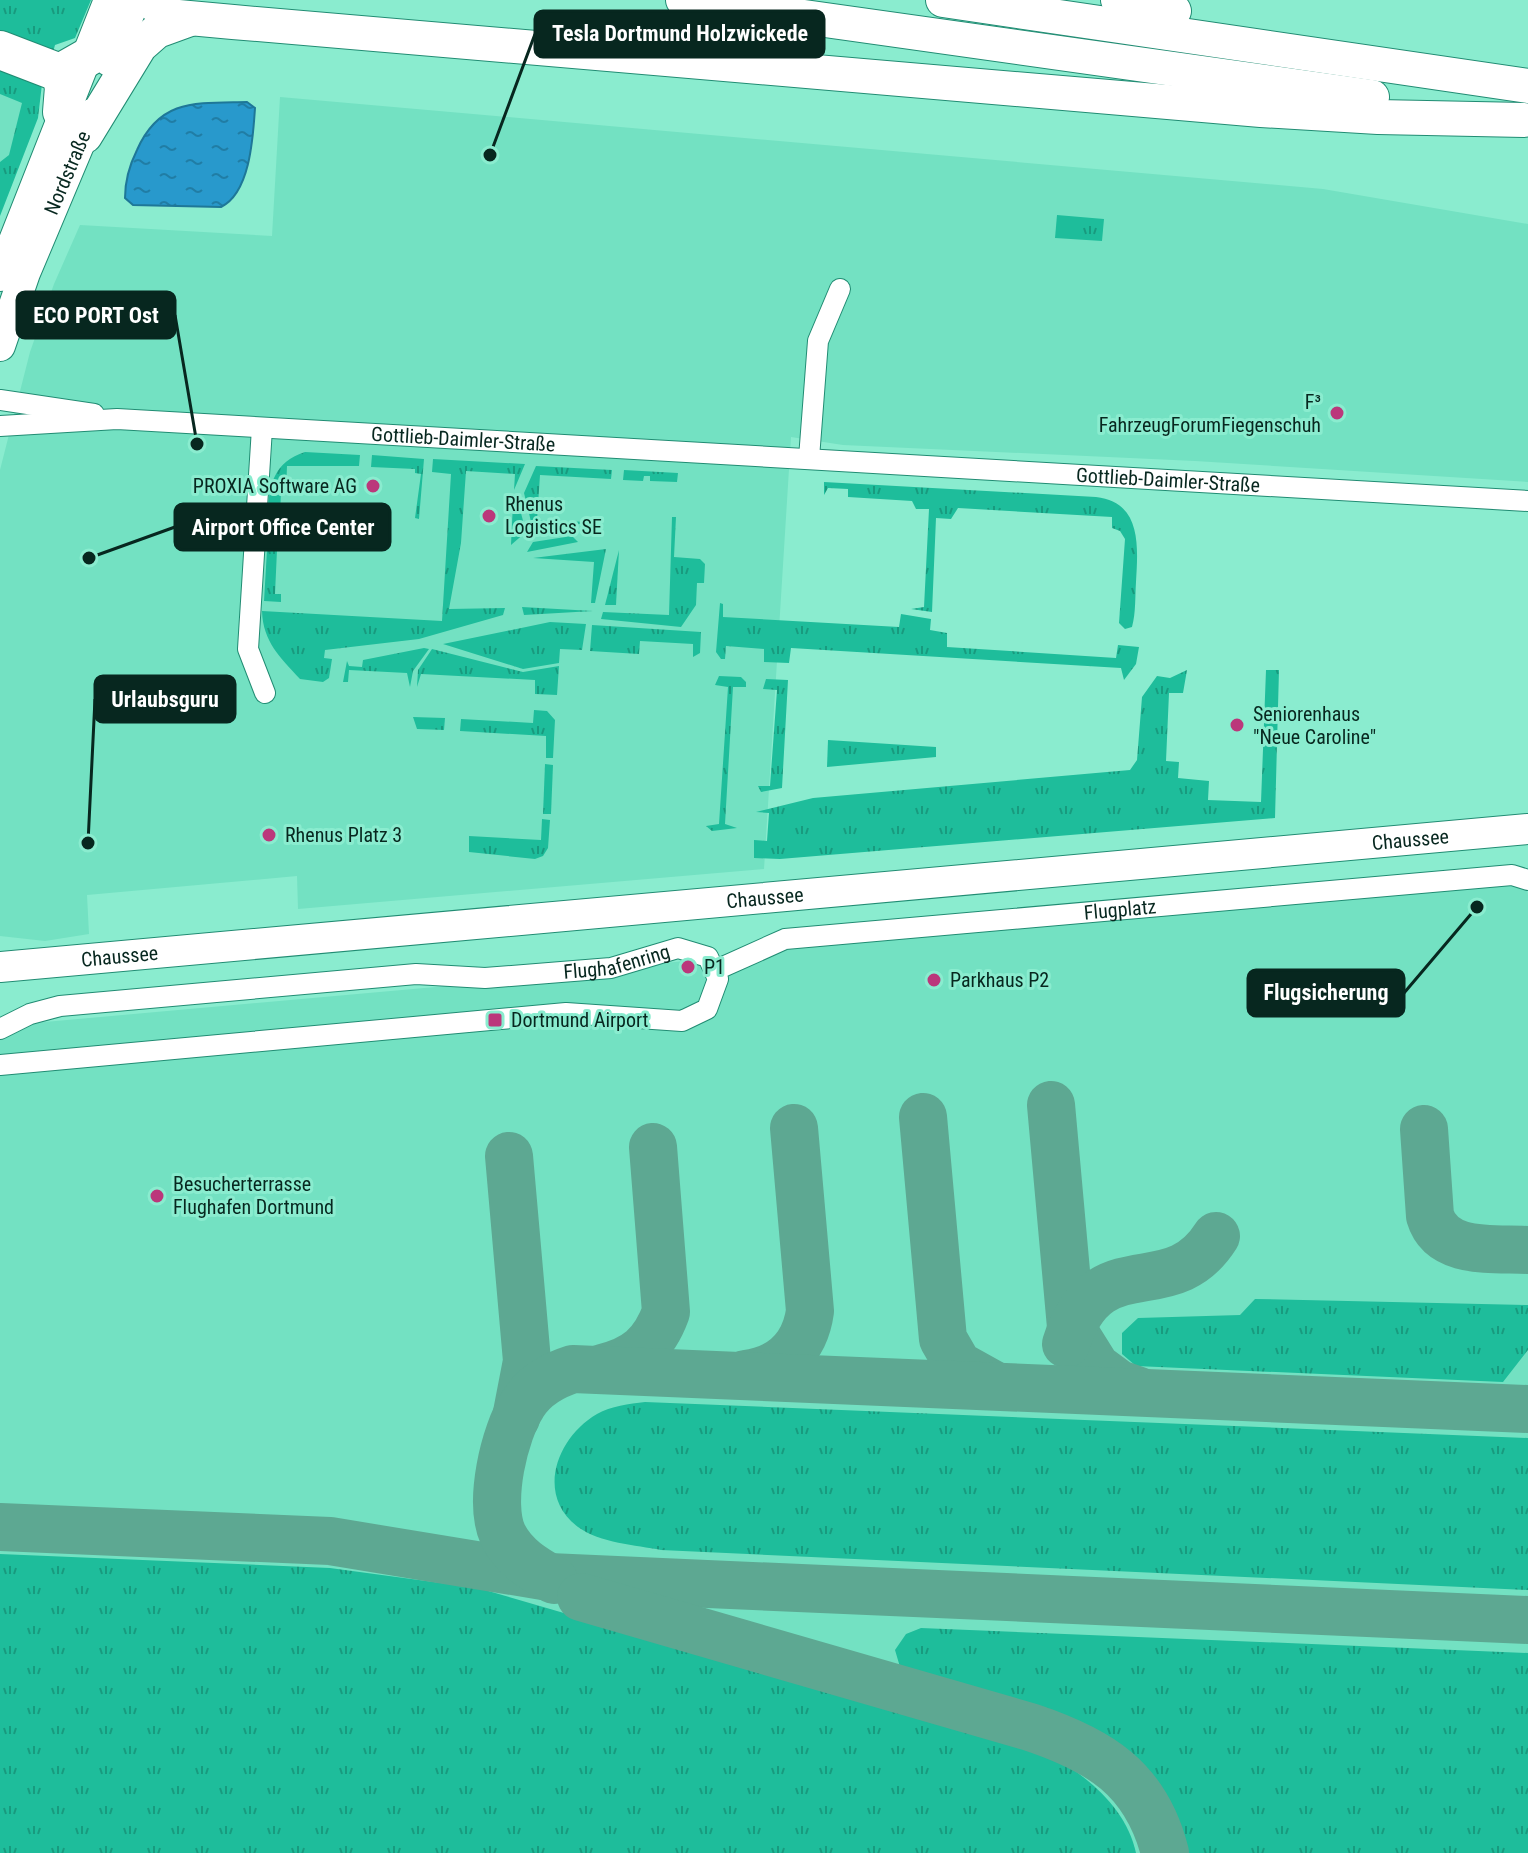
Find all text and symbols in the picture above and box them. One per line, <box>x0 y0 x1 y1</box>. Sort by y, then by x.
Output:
callout: Tesla Dortmund Holzwickede <box>535 11 824 57</box>
text: Tesla Dortmund Holzwickede <box>552 21 808 46</box>
street label: Nordstraße <box>39 127 95 218</box>
callout: ECO PORT Ost <box>17 292 175 338</box>
text: ECO PORT Ost <box>33 303 159 328</box>
place label: F³ FahrzeugForumFiegenschuh <box>1099 390 1321 437</box>
marker: F³ FahrzeugForumFiegenschuh <box>1328 404 1346 422</box>
street label: Gottlieb-Daimler-Straße <box>371 422 556 456</box>
street label: Gottlieb-Daimler-Straße <box>1075 463 1261 497</box>
place label: PROXIA Software AG <box>193 474 357 498</box>
marker: PROXIA Software AG <box>364 477 382 495</box>
place label: Rhenus Logistics SE <box>505 492 602 539</box>
callout: Airport Office Center <box>175 504 390 550</box>
marker: Rhenus Logistics SE <box>480 507 498 525</box>
text: Airport Office Center <box>192 515 374 540</box>
callout: Urlaubsguru <box>95 676 235 722</box>
text: Urlaubsguru <box>111 687 219 712</box>
place label: Seniorenhaus "Neue Caroline" <box>1253 702 1376 749</box>
marker: Seniorenhaus "Neue Caroline" <box>1228 716 1246 734</box>
place label: Rhenus Platz 3 <box>285 823 402 847</box>
street label: Chaussee <box>1371 824 1450 855</box>
marker: Rhenus Platz 3 <box>260 826 278 844</box>
street label: Chaussee <box>725 882 804 913</box>
street label: Flugplatz <box>1083 894 1157 925</box>
street label: Flughafenring <box>562 939 673 984</box>
street label: Chaussee <box>80 941 159 972</box>
place label: P1 <box>704 955 725 979</box>
marker: P1 <box>679 958 697 976</box>
place label: Parkhaus P2 <box>950 968 1049 992</box>
callout: Flugsicherung <box>1248 970 1404 1016</box>
marker: Parkhaus P2 <box>925 971 943 989</box>
text: Flugsicherung <box>1264 980 1388 1005</box>
place label: Dortmund Airport <box>511 1008 649 1032</box>
marker: Dortmund Airport <box>486 1011 504 1029</box>
place label: Besucherterrasse Flughafen Dortmund <box>173 1172 334 1219</box>
marker: Besucherterrasse Flughafen Dortmund <box>148 1187 166 1205</box>

